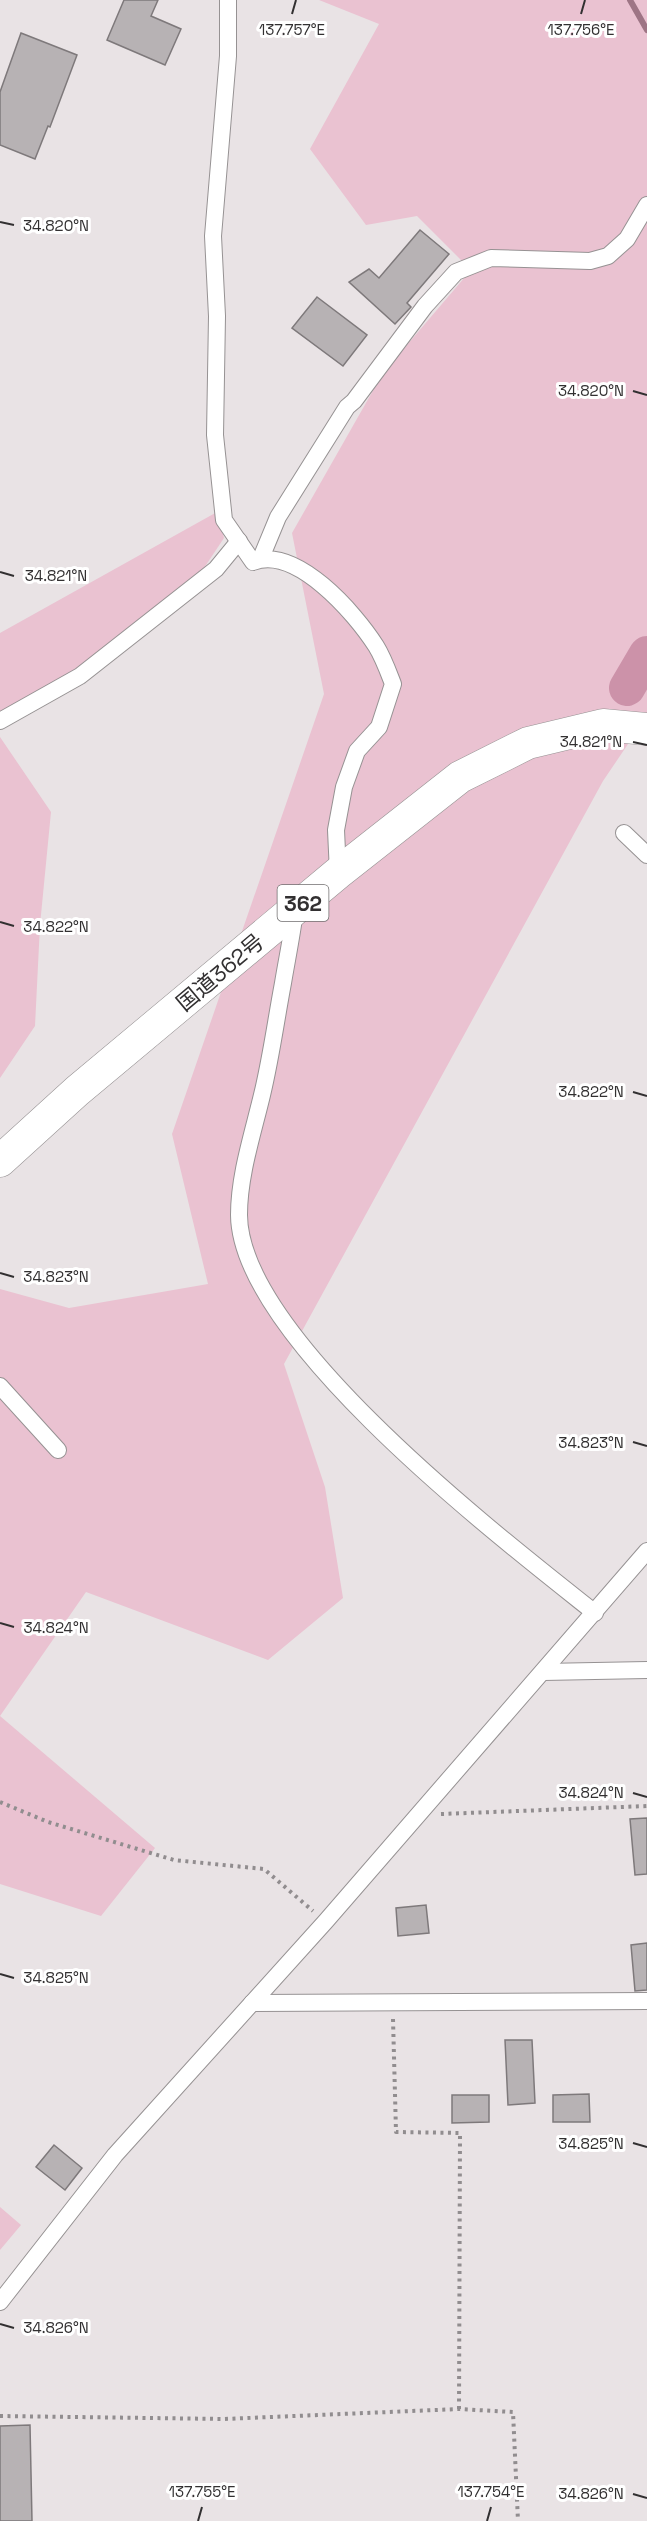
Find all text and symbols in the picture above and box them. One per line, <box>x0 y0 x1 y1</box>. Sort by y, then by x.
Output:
text: 137.757°E <box>259 20 325 39</box>
text: 137.756°E <box>548 20 614 39</box>
text: 34.820°N <box>23 216 89 235</box>
text: 34.820°N <box>558 381 624 400</box>
text: 34.821°N <box>25 566 87 585</box>
text: 34.821°N <box>560 732 622 751</box>
road number: 362 <box>278 885 328 921</box>
text: 34.822°N <box>23 917 89 936</box>
street label: 国道362号 <box>170 927 270 1017</box>
text: 34.822°N <box>558 1082 624 1101</box>
text: 34.823°N <box>23 1267 89 1286</box>
text: 34.823°N <box>558 1433 624 1452</box>
text: 34.824°N <box>23 1618 89 1637</box>
text: 34.824°N <box>558 1783 624 1802</box>
text: 34.825°N <box>23 1968 89 1987</box>
text: 34.825°N <box>558 2134 624 2153</box>
text: 34.826°N <box>23 2318 89 2337</box>
text: 137.755°E <box>169 2482 235 2501</box>
text: 137.754°E <box>457 2482 525 2501</box>
text: 34.826°N <box>558 2484 624 2503</box>

